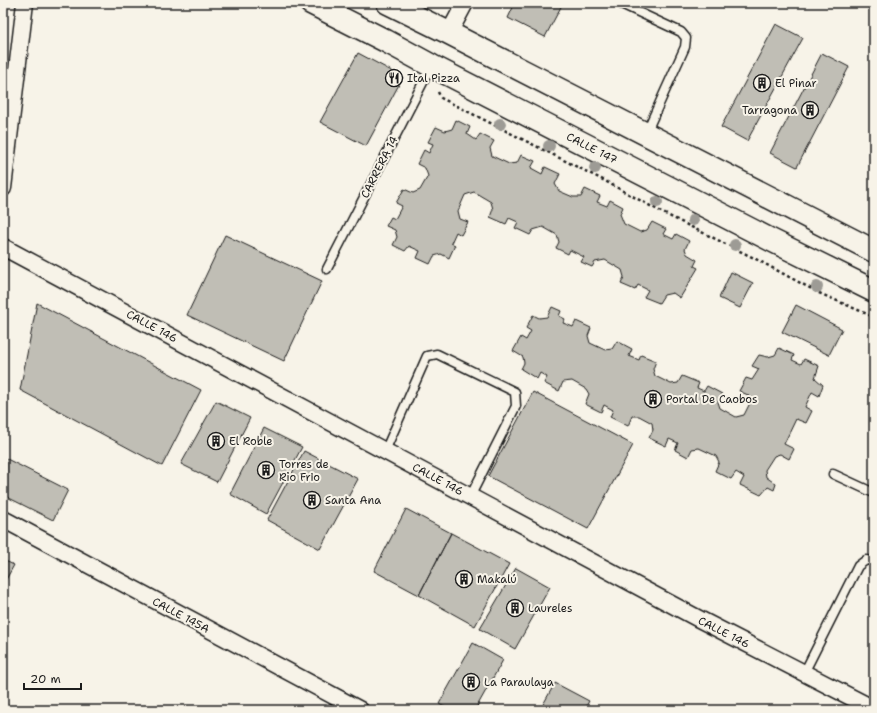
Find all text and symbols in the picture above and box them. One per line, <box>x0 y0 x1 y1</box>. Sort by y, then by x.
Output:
restaurant icon: Ital Pizza <box>384 68 404 88</box>
place label: Ital Pizza <box>407 71 460 86</box>
building icon: El Pinar <box>752 73 772 93</box>
place label: El Pinar <box>775 76 817 91</box>
building icon: Tarragona <box>800 100 820 120</box>
place label: Tarragona <box>742 103 797 118</box>
street label: CALLE 147 <box>564 129 620 168</box>
street label: CARRERA 14 <box>357 133 402 201</box>
street label: CALLE 146 <box>124 307 180 346</box>
building icon: Portal De Caobos <box>643 389 663 409</box>
place label: Portal De Caobos <box>666 392 757 407</box>
building icon: El Roble <box>206 431 226 451</box>
place label: El Roble <box>229 434 273 449</box>
place label: Torres de Rio Frio <box>279 457 329 485</box>
building icon: Torres de Rio Frio <box>256 460 276 480</box>
street label: CALLE 146 <box>410 460 466 499</box>
building icon: Santa Ana <box>302 490 322 510</box>
place label: Santa Ana <box>325 493 381 508</box>
building icon: Makalú <box>454 569 474 589</box>
place label: Makalú <box>477 572 517 587</box>
street label: CALLE 145A <box>150 594 212 637</box>
building icon: Laureles <box>505 598 525 618</box>
place label: Laureles <box>528 601 572 616</box>
street label: CALLE 146 <box>696 613 752 652</box>
scale bar <box>24 665 81 691</box>
text: 20 m <box>30 671 61 687</box>
building icon: La Paraulaya <box>461 672 481 692</box>
place label: La Paraulaya <box>484 675 554 690</box>

